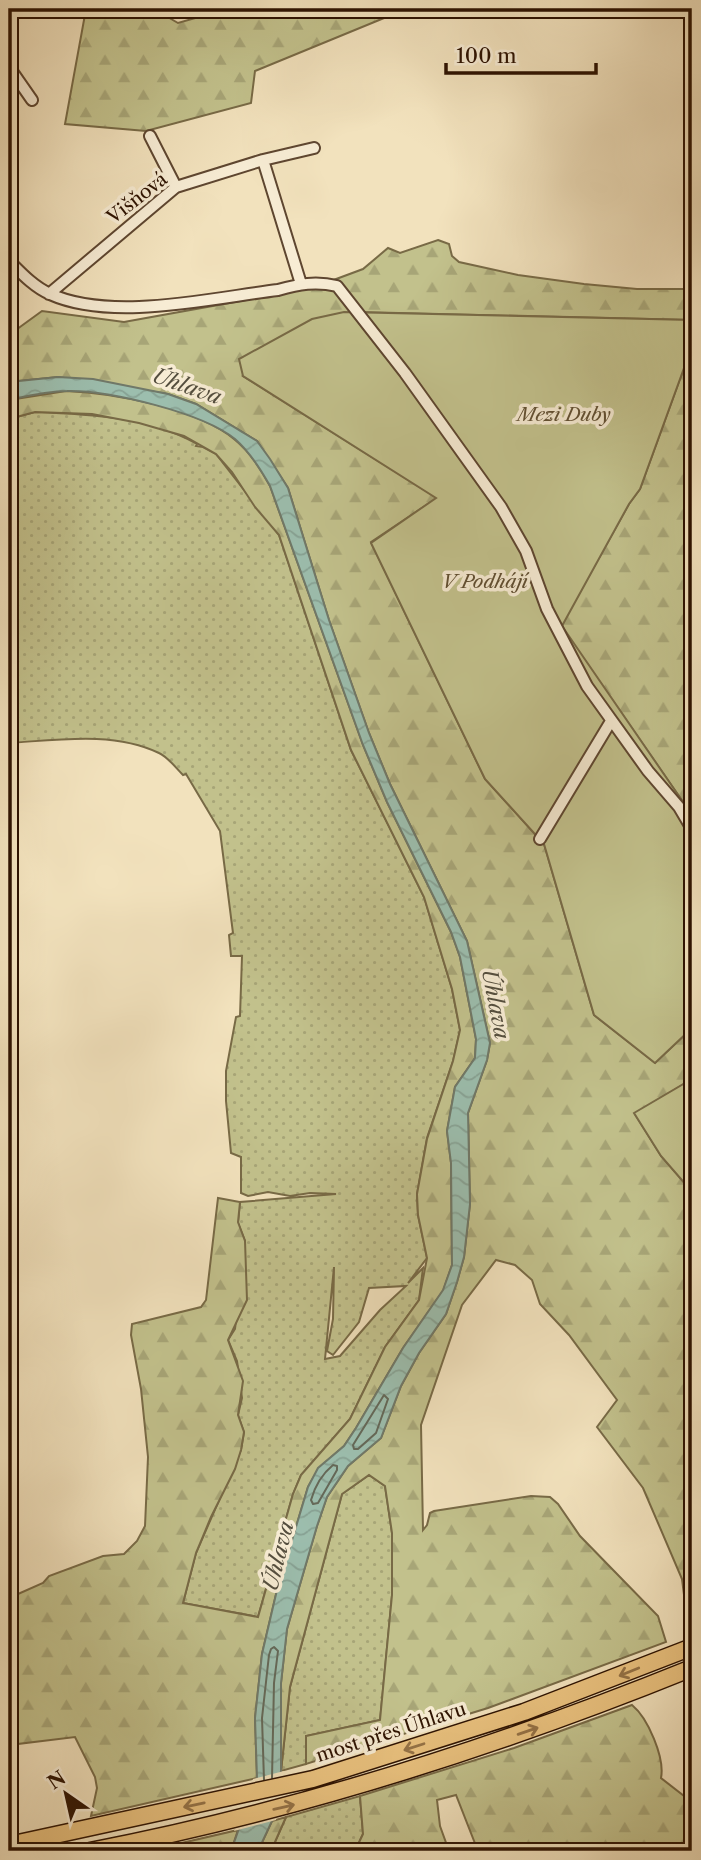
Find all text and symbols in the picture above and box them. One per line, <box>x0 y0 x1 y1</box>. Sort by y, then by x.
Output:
scale bar <box>446 32 596 76</box>
text: 100 m <box>456 43 517 68</box>
street label: Višňová <box>101 167 172 229</box>
water label: Úhlava <box>149 363 225 410</box>
park label: Mezi Duby <box>515 403 611 426</box>
park label: V Podhájí <box>442 570 530 593</box>
water label: Úhlava <box>477 967 515 1042</box>
water label: Úhlava <box>257 1518 299 1594</box>
one-way arrow <box>619 1667 640 1680</box>
street label: most přes Úhlavu <box>313 1697 469 1767</box>
one-way arrow <box>517 1724 539 1736</box>
one-way arrow <box>403 1741 425 1754</box>
north arrow <box>32 1758 102 1828</box>
text: N <box>43 1766 70 1794</box>
one-way arrow <box>183 1798 206 1812</box>
one-way arrow <box>272 1799 295 1813</box>

